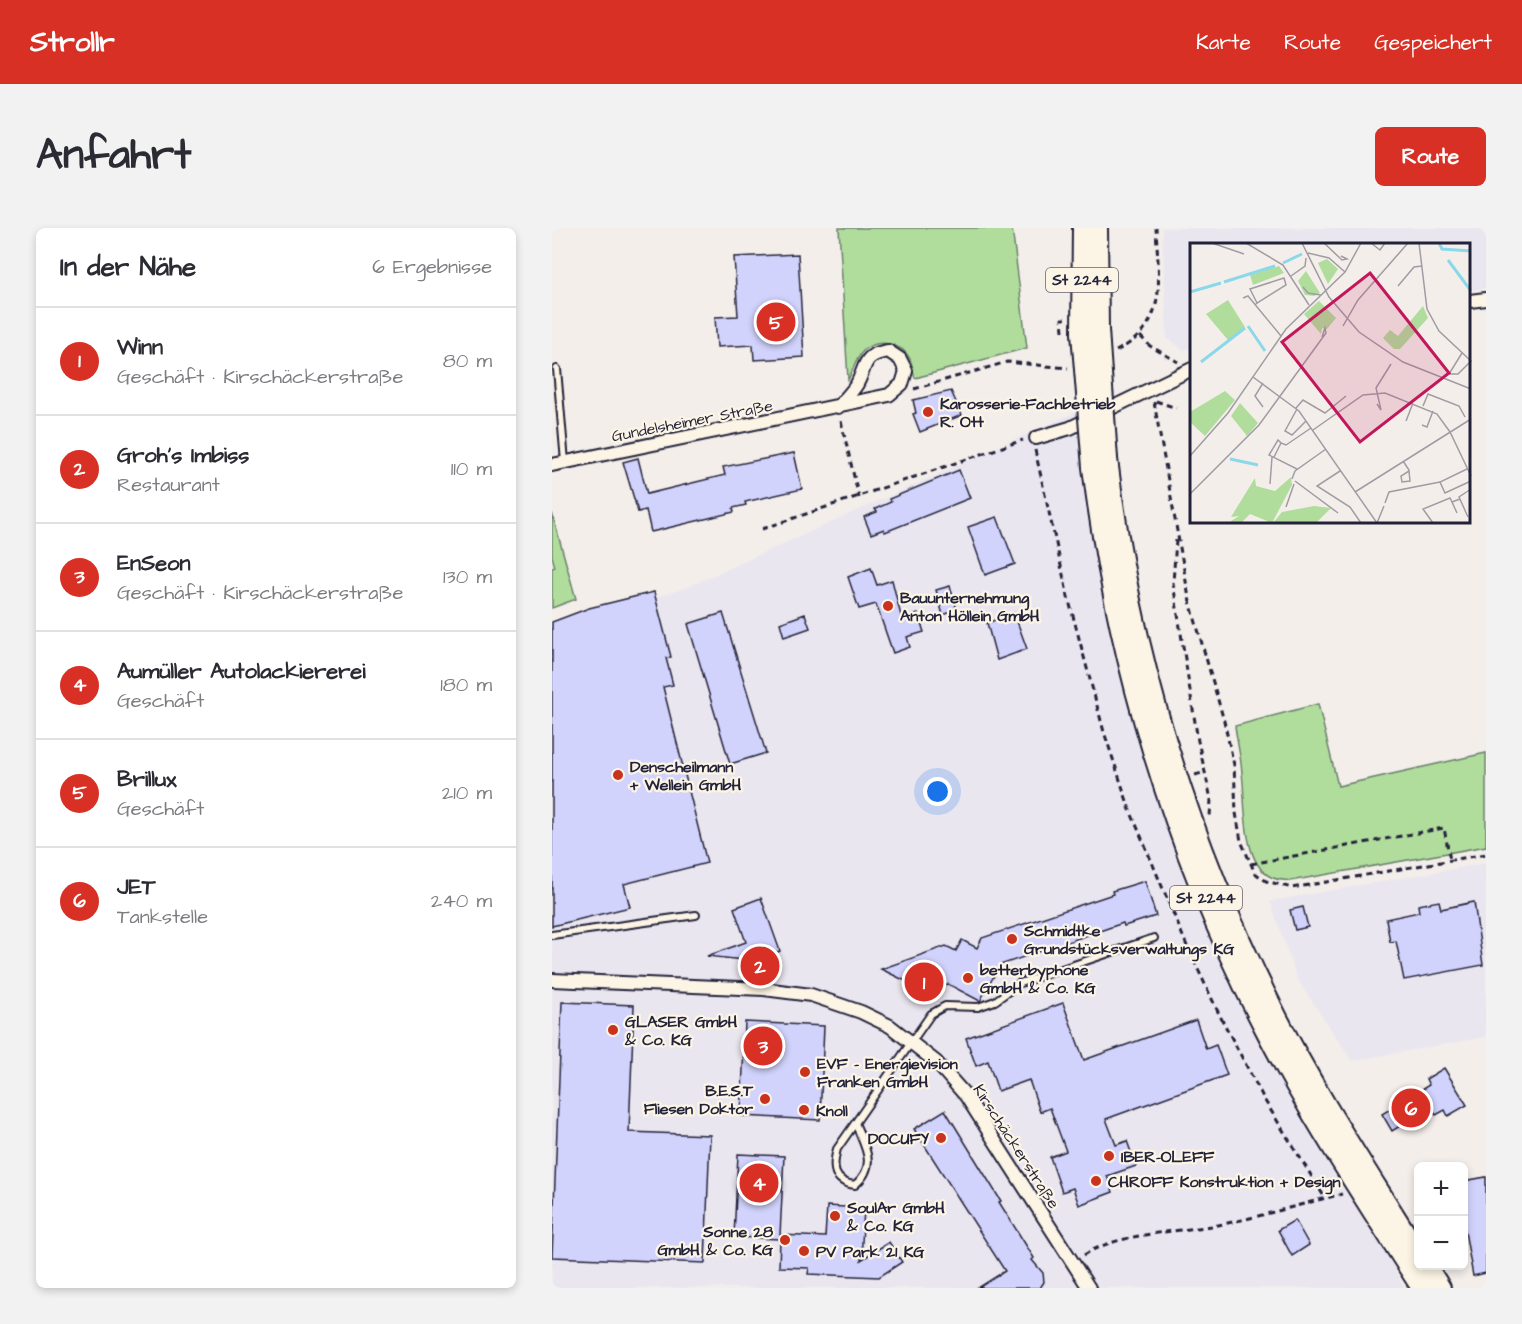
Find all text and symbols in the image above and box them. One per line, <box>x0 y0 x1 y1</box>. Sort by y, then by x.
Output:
text: Strollr <box>30 23 115 62</box>
text: Karte <box>1196 28 1251 57</box>
text: Route <box>1284 28 1341 57</box>
text: Gespeichert <box>1374 28 1492 57</box>
text: Anfahrt <box>36 127 191 185</box>
button: Route <box>1375 127 1486 186</box>
inset map <box>1190 243 1471 524</box>
text: In der Nähe <box>60 249 196 285</box>
text: 6 Ergebnisse <box>372 253 492 281</box>
road number: St 2244 <box>1046 268 1118 292</box>
pin: 5 <box>756 300 796 344</box>
text: Winn <box>117 332 163 363</box>
text: 1 <box>78 347 81 375</box>
text: 80 m <box>443 347 492 375</box>
text: Geschäft · Kirschäckerstraße <box>117 363 403 391</box>
place label: Karosserie-Fachbetrieb R. Ott <box>940 393 1116 433</box>
street label: Gundelsheimer Straße <box>610 395 775 447</box>
marker: Karosserie-Fachbetrieb R. Ott <box>921 405 935 419</box>
text: Groh's Imbiss <box>117 440 249 471</box>
text: 2 <box>74 455 85 483</box>
text: 110 m <box>451 455 492 483</box>
text: Restaurant <box>117 471 220 499</box>
text: EnSeon <box>117 548 190 579</box>
text: 3 <box>74 563 85 591</box>
text: 130 m <box>443 563 492 591</box>
text: Geschäft · Kirschäckerstraße <box>117 579 403 607</box>
place label: Bauunternehmung Anton Höllein GmbH <box>900 587 1040 627</box>
marker: Bauunternehmung Anton Höllein GmbH <box>881 599 895 613</box>
text: Aumüller Autolackiererei <box>117 656 366 687</box>
text: 4 <box>73 671 86 699</box>
text: 180 m <box>440 671 492 699</box>
text: Geschäft <box>117 687 204 715</box>
place label: Denscheilmann + Wellein GmbH <box>629 756 742 796</box>
text: Brillux <box>117 764 177 795</box>
marker: Denscheilmann + Wellein GmbH <box>611 768 625 782</box>
your location <box>923 777 952 806</box>
text: 5 <box>72 779 87 807</box>
text: 210 m <box>442 779 492 807</box>
text: Geschäft <box>117 795 204 823</box>
text: JET <box>117 872 155 903</box>
road number: St 2244 <box>1170 886 1242 910</box>
text: 6 <box>73 887 86 915</box>
text: 240 m <box>431 887 492 915</box>
text: Tankstelle <box>117 903 208 931</box>
place label: Schmidtke Grundstücksverwaltungs KG <box>1023 920 1235 962</box>
marker: Schmidtke Grundstücksverwaltungs KG <box>1005 932 1019 946</box>
pin: 2 <box>740 944 780 988</box>
place label: betterbyphone GmbH & Co. KG <box>980 959 1096 999</box>
pin: 1 <box>904 960 944 1005</box>
marker: betterbyphone GmbH & Co. KG <box>961 971 975 985</box>
place label: GLASER GmbH & Co. KG <box>624 1011 737 1051</box>
marker: GLASER GmbH & Co. KG <box>606 1023 620 1037</box>
pin: 3 <box>744 1024 782 1068</box>
place label: EVF - Energievision Franken GmbH <box>817 1053 958 1093</box>
marker: EVF - Energievision Franken GmbH <box>798 1065 812 1079</box>
place label: B.E.S.T Fliesen Doktor <box>644 1080 754 1120</box>
street label: Kirschäckerstraße <box>968 1080 1065 1213</box>
pin: 6 <box>1392 1086 1430 1130</box>
marker: B.E.S.T Fliesen Doktor <box>758 1092 772 1106</box>
place label: Knoll <box>816 1100 848 1122</box>
marker: Knoll <box>797 1103 811 1117</box>
place label: DOCUFY <box>868 1128 929 1150</box>
marker: DOCUFY <box>934 1131 948 1145</box>
place label: IBER-OLEFF <box>1121 1146 1215 1168</box>
marker: IBER-OLEFF <box>1102 1149 1116 1163</box>
pin: 4 <box>740 1160 778 1206</box>
map controls <box>1414 1162 1468 1270</box>
button: + <box>1414 1162 1468 1216</box>
place label: CHROFF Konstruktion + Design <box>1108 1171 1341 1195</box>
marker: CHROFF Konstruktion + Design <box>1089 1174 1103 1188</box>
place label: SoulAr GmbH & Co. KG <box>846 1197 945 1237</box>
marker: SoulAr GmbH & Co. KG <box>828 1209 842 1223</box>
button: − <box>1414 1216 1468 1270</box>
place label: Sonne 28 GmbH & Co. KG <box>658 1221 774 1261</box>
marker: Sonne 28 GmbH & Co. KG <box>778 1233 792 1247</box>
place label: PV Park 21 KG <box>816 1241 925 1263</box>
marker: PV Park 21 KG <box>797 1244 811 1258</box>

